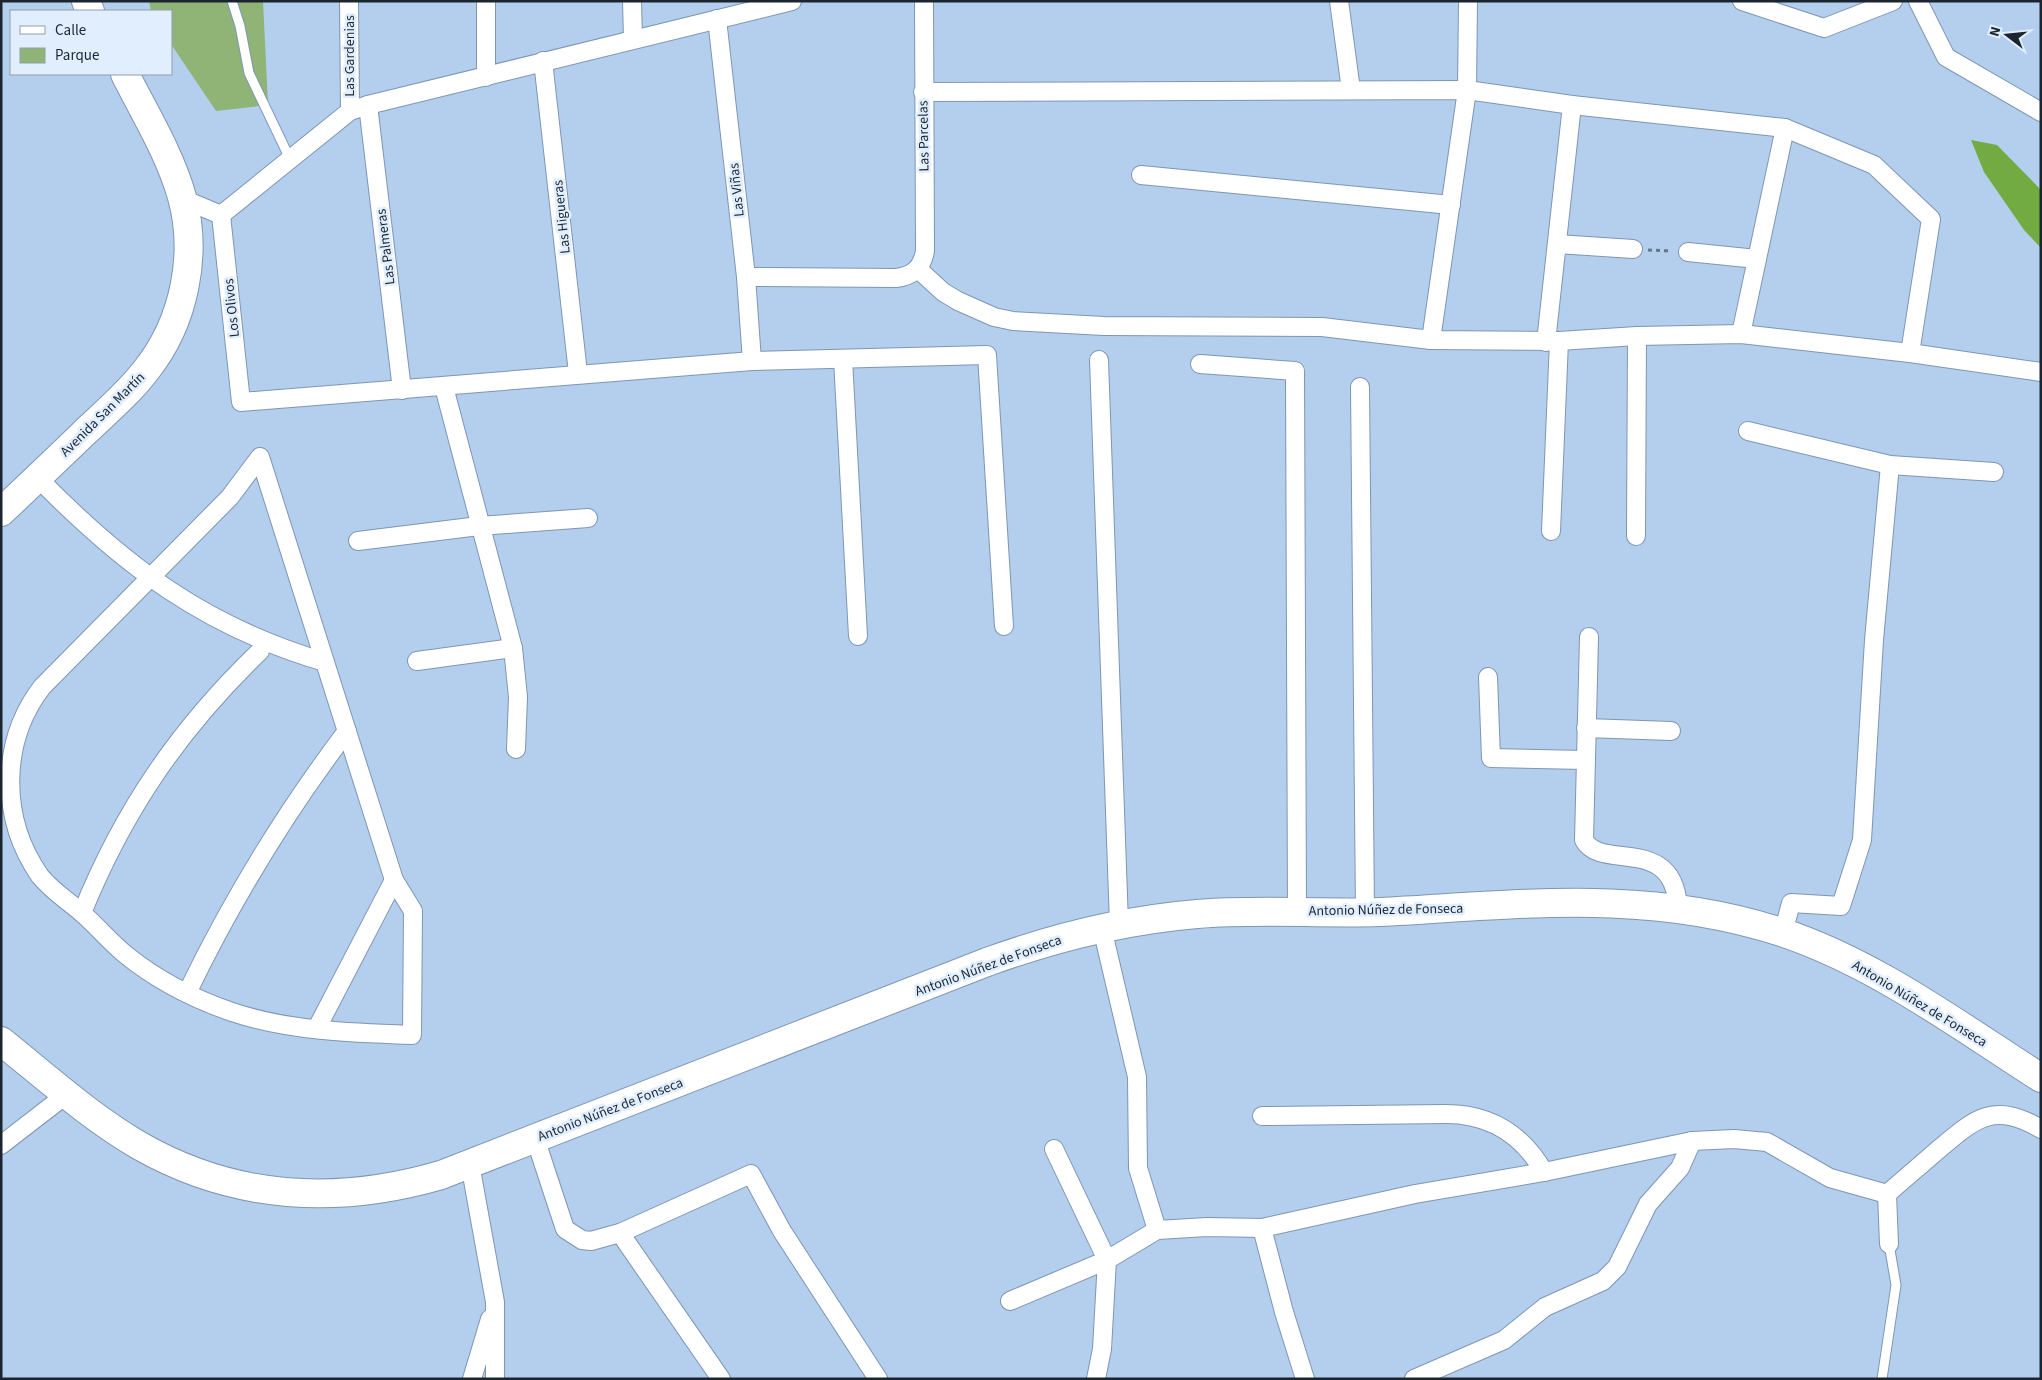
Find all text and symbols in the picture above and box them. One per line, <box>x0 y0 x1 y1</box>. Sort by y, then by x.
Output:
legend <box>10 10 172 75</box>
north arrow <box>1982 10 2032 60</box>
street label: Las Gardenias <box>340 15 360 97</box>
text: Calle <box>55 20 86 41</box>
text: N <box>1985 24 2006 39</box>
text: Parque <box>55 45 99 66</box>
street label: Las Parcelas <box>913 100 935 172</box>
street label: Las Viñas <box>724 162 750 218</box>
street label: Las Higueras <box>548 179 576 255</box>
street label: Las Palmeras <box>371 208 401 286</box>
street label: Los Olivos <box>219 277 245 338</box>
street label: Avenida San Martín <box>56 368 150 462</box>
street label: Antonio Núñez de Fonseca <box>1309 899 1463 921</box>
street label: Antonio Núñez de Fonseca <box>912 930 1064 1002</box>
street label: Antonio Núñez de Fonseca <box>1848 955 1991 1052</box>
street label: Antonio Núñez de Fonseca <box>535 1073 686 1147</box>

